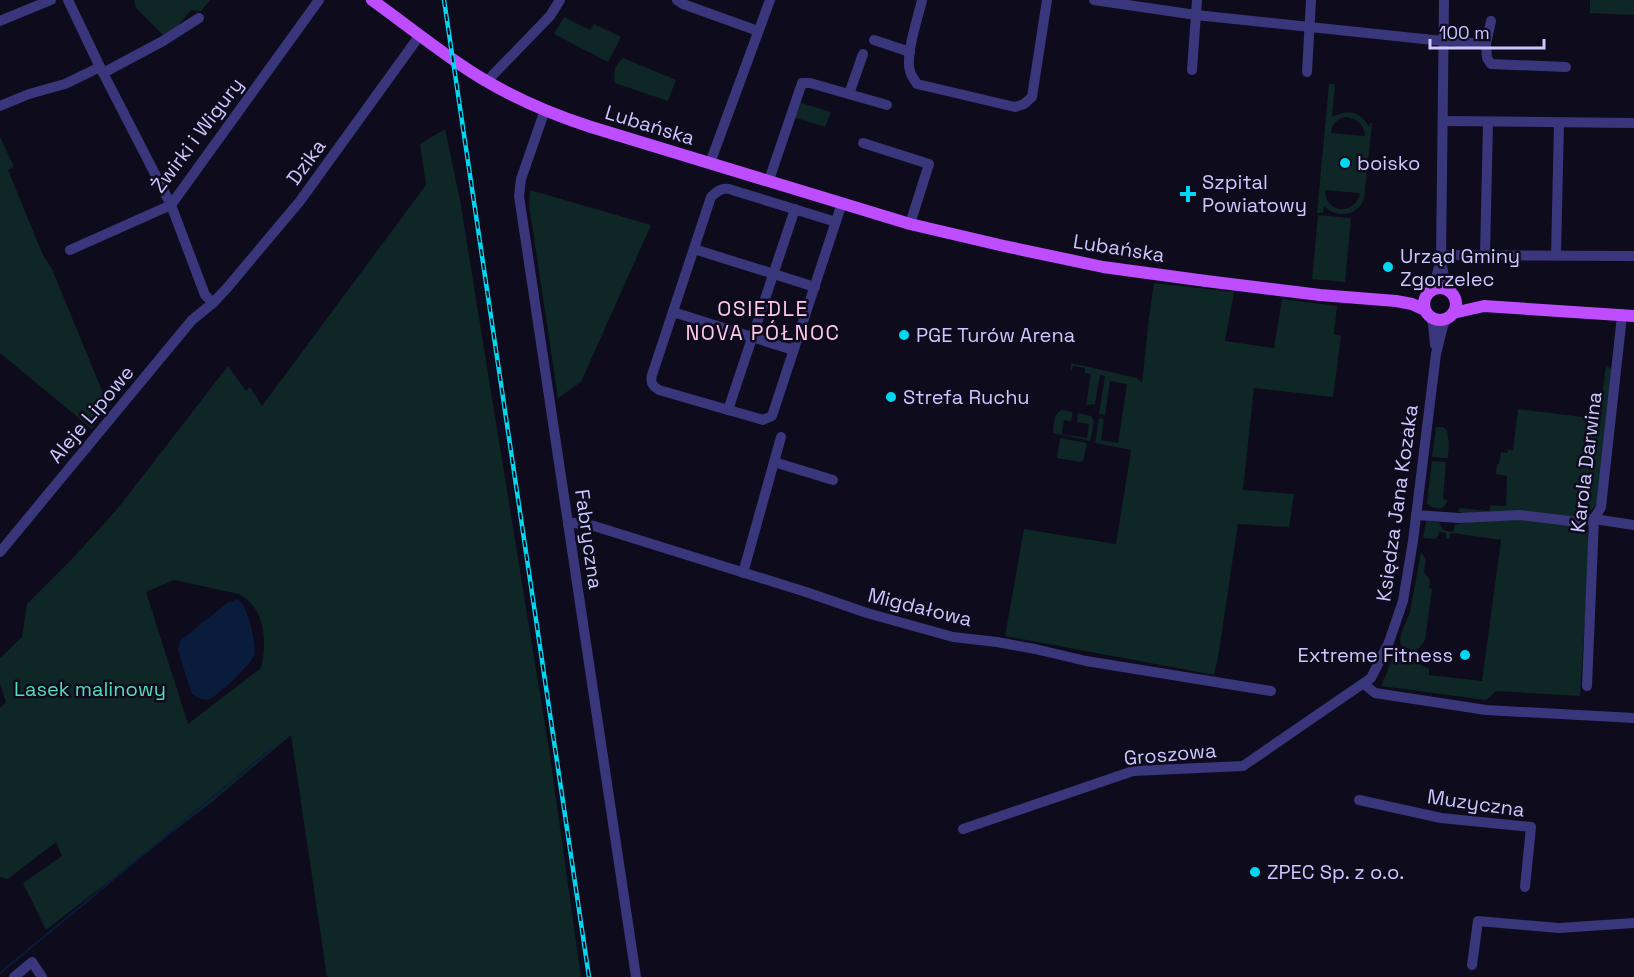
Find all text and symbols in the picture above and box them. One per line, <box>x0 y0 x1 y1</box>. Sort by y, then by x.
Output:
scale bar <box>1430 12 1544 50</box>
text: 100 m <box>1439 21 1490 44</box>
street label: Żwirki i Wigury <box>145 72 249 198</box>
street label: Lubańska <box>602 99 698 151</box>
street label: Dzika <box>281 134 331 190</box>
place label: boisko <box>1357 150 1420 176</box>
marker: boisko <box>1338 156 1352 170</box>
place label: Szpital Powiatowy <box>1202 169 1307 218</box>
marker: Szpital Powiatowy <box>1179 185 1197 203</box>
street label: Lubańska <box>1071 228 1167 268</box>
place label: Urząd Gminy Zgorzelec <box>1400 243 1520 292</box>
marker: Urząd Gminy Zgorzelec <box>1381 260 1395 274</box>
district label: OSIEDLE NOVA PÓŁNOC <box>685 295 841 346</box>
place label: PGE Turów Arena <box>916 322 1075 348</box>
marker: PGE Turów Arena <box>897 328 911 342</box>
street label: Aleje Lipowe <box>43 360 139 468</box>
place label: Strefa Ruchu <box>903 384 1030 410</box>
marker: Strefa Ruchu <box>884 390 898 404</box>
street label: Karola Darwina <box>1564 390 1608 534</box>
street label: Księdza Jana Kozaka <box>1370 403 1424 603</box>
street label: Fabryczna <box>569 487 609 591</box>
street label: Migdałowa <box>865 582 975 632</box>
place label: Extreme Fitness <box>1297 642 1453 668</box>
marker: Extreme Fitness <box>1458 648 1472 662</box>
park label: Lasek malinowy <box>14 676 166 702</box>
street label: Groszowa <box>1123 737 1217 771</box>
street label: Muzyczna <box>1426 783 1526 823</box>
place label: ZPEC Sp. z o.o. <box>1267 859 1404 885</box>
marker: ZPEC Sp. z o.o. <box>1248 865 1262 879</box>

